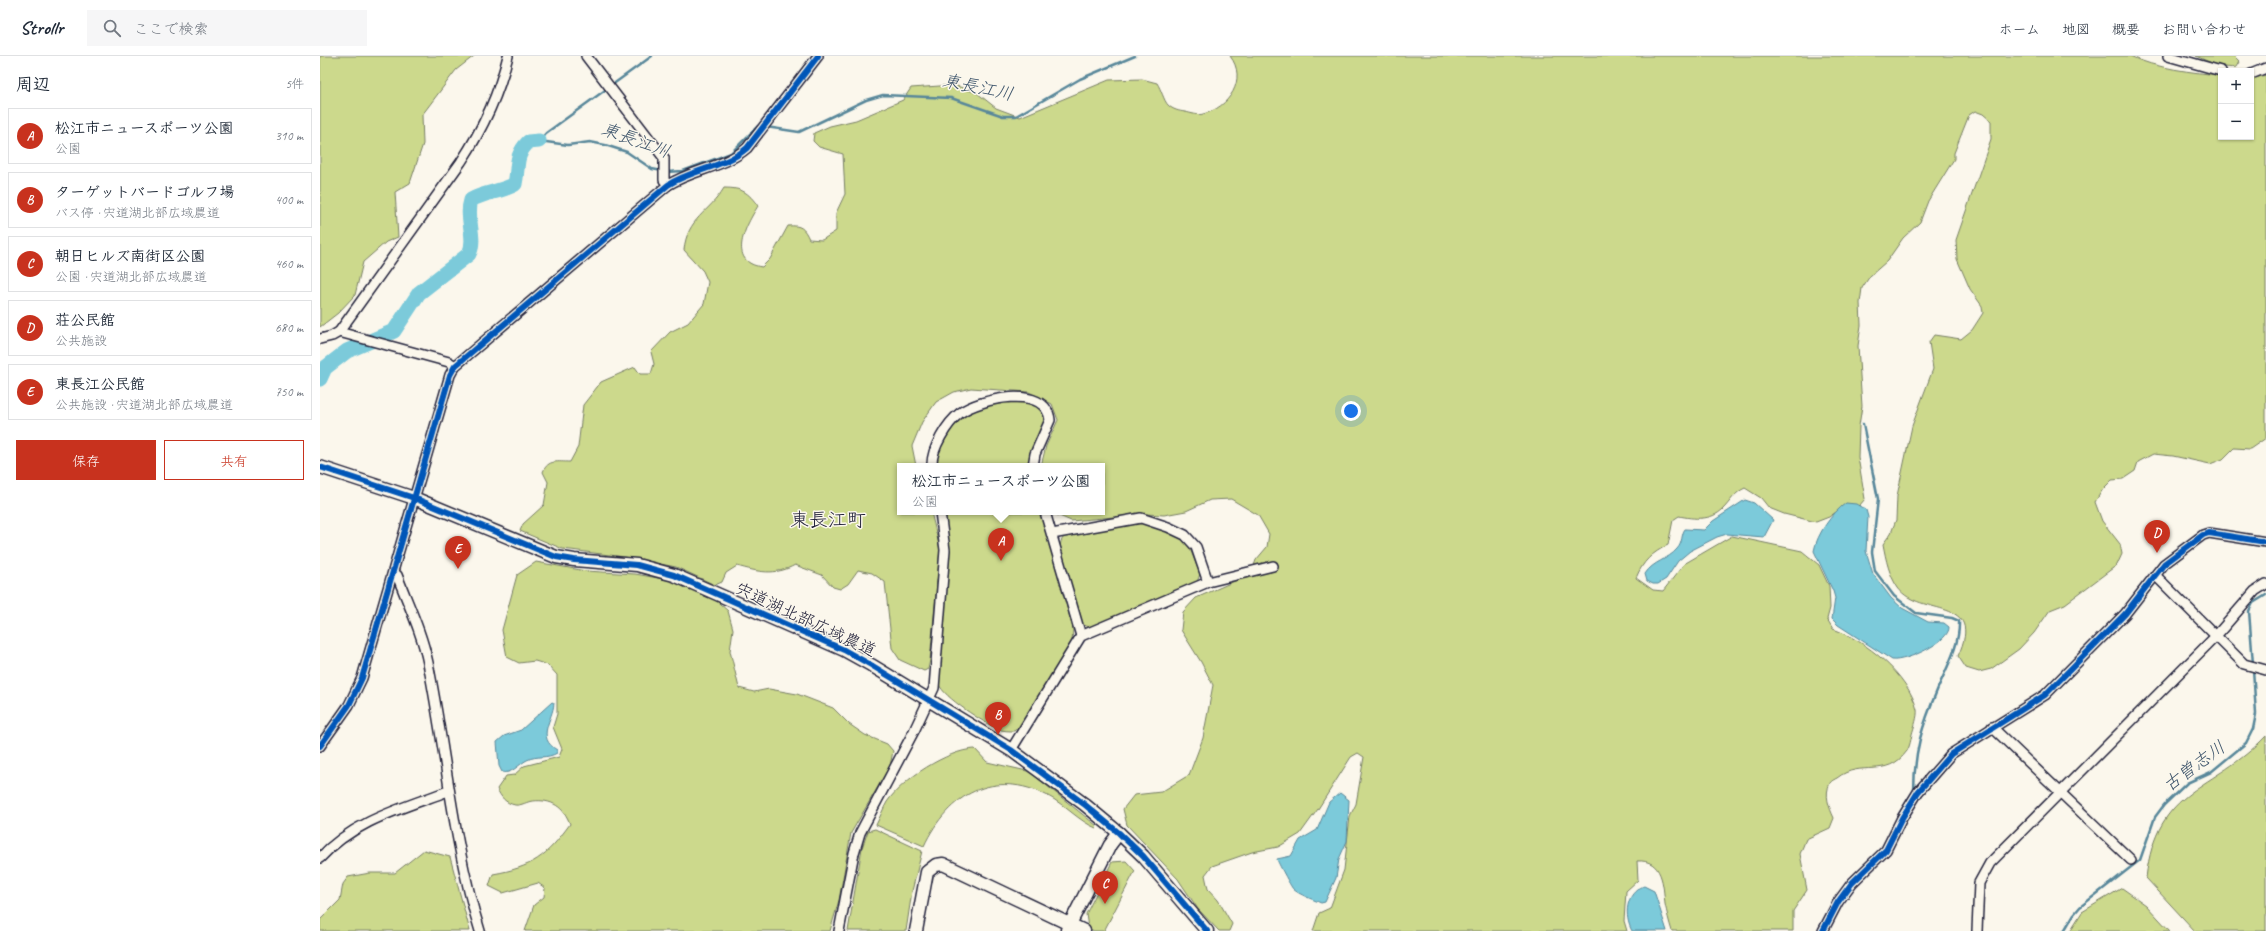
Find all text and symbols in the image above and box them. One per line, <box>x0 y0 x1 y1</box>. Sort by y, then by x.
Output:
search box <box>87 10 367 46</box>
text: Strollr <box>20 16 63 40</box>
icon: search <box>101 17 123 39</box>
text: ここで検索 <box>133 20 208 39</box>
text: ホーム <box>1999 21 2040 38</box>
text: 地図 <box>2062 21 2090 38</box>
text: 概要 <box>2112 21 2140 38</box>
text: お問い合わせ <box>2162 21 2246 38</box>
map controls <box>2218 68 2254 140</box>
button: + <box>2218 68 2254 104</box>
water label: 東長江川 <box>940 69 1016 105</box>
text: 周辺 <box>16 74 50 95</box>
text: 5件 <box>285 76 304 92</box>
button: − <box>2218 104 2254 140</box>
water label: 東長江川 <box>598 117 674 163</box>
text: 松江市ニュースポーツ公園 <box>55 119 234 138</box>
text: A <box>27 128 33 144</box>
text: 310 m <box>275 128 303 144</box>
text: 公園 <box>55 141 81 157</box>
text: ターゲットバードゴルフ場 <box>55 183 234 202</box>
text: B <box>27 192 33 208</box>
text: 400 m <box>275 192 303 208</box>
text: バス停 · 宍道湖北部広域農道 <box>55 205 220 221</box>
text: 朝日ヒルズ南街区公園 <box>55 247 205 266</box>
text: C <box>27 256 33 272</box>
text: 460 m <box>275 256 303 272</box>
text: 公園 · 宍道湖北部広域農道 <box>55 269 207 285</box>
text: 荘公民館 <box>55 311 115 330</box>
text: D <box>26 320 34 336</box>
text: 680 m <box>275 320 303 336</box>
text: 公共施設 <box>55 333 107 349</box>
text: 東長江公民館 <box>55 375 145 394</box>
text: E <box>27 384 33 400</box>
text: 750 m <box>275 384 303 400</box>
text: 公共施設 · 宍道湖北部広域農道 <box>55 397 233 413</box>
your location <box>1341 401 1361 421</box>
button: 保存 <box>16 440 156 480</box>
button: 共有 <box>164 440 304 480</box>
popup <box>897 463 1105 515</box>
text: 松江市ニュースポーツ公園 <box>912 472 1090 491</box>
text: 公園 <box>912 494 938 510</box>
district label: 東長江町 <box>790 508 866 532</box>
pin: D <box>2144 520 2170 553</box>
pin: A <box>988 528 1014 561</box>
pin: E <box>445 536 471 569</box>
street label: 宍道湖北部広域農道 <box>732 578 880 661</box>
pin: B <box>985 702 1011 735</box>
water label: 古曽志川 <box>2158 736 2230 796</box>
pin: C <box>1092 871 1118 904</box>

